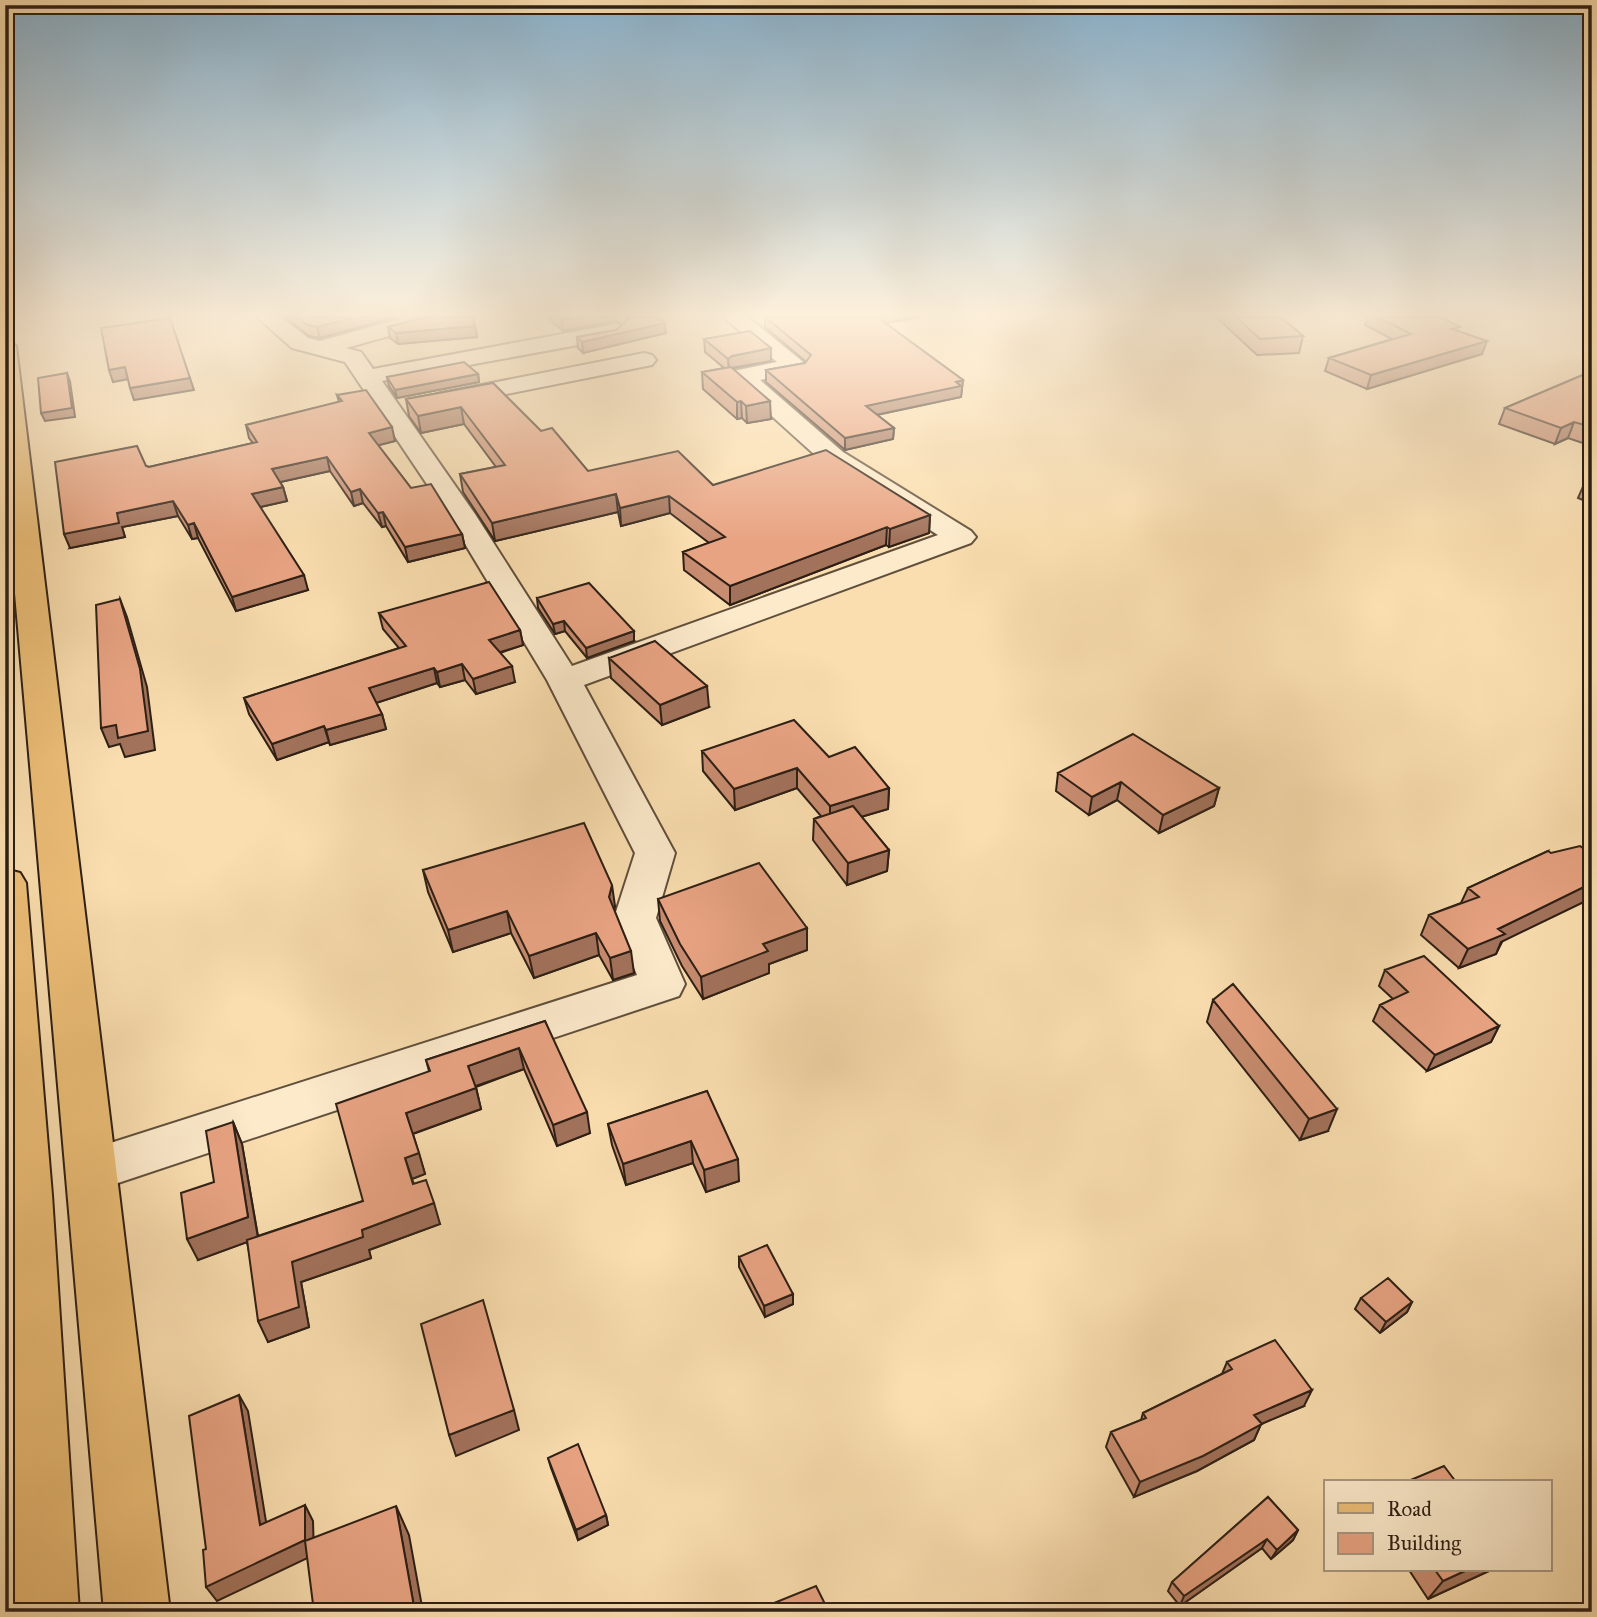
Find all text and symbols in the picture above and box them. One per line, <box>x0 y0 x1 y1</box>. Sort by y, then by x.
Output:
legend <box>1324 1480 1552 1572</box>
text: Road <box>1387 1496 1432 1522</box>
text: Building <box>1387 1530 1461 1556</box>

